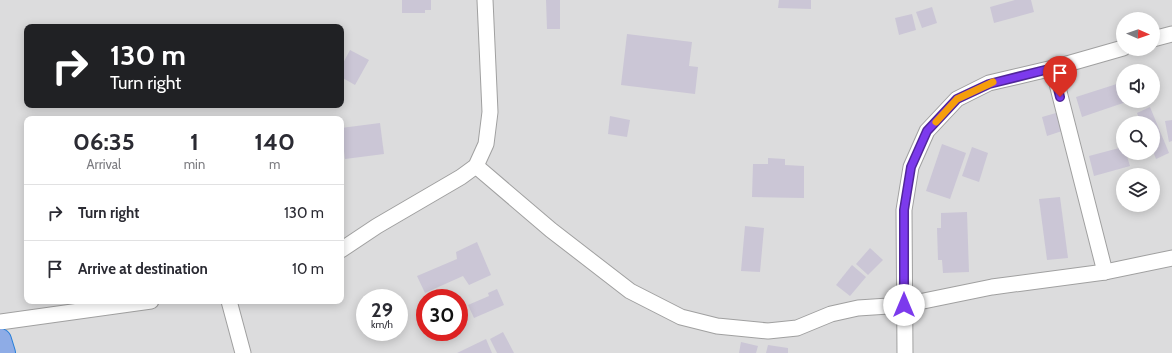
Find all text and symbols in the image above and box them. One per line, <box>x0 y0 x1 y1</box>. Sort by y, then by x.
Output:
north arrow <box>1116 12 1160 56</box>
map controls <box>1116 12 1160 212</box>
text: 130 m <box>110 38 186 72</box>
icon: right <box>44 40 96 92</box>
pin <box>1043 56 1077 97</box>
icon: arrive <box>1049 62 1071 84</box>
button: sound <box>1116 64 1160 108</box>
text: Turn right <box>110 72 181 94</box>
button: search <box>1116 116 1160 160</box>
text: 06:35 <box>73 127 135 156</box>
text: 1 <box>190 127 199 156</box>
text: 140 <box>254 127 295 156</box>
text: Arrival <box>87 156 121 172</box>
text: min <box>184 156 205 172</box>
text: m <box>269 156 280 172</box>
button: layers <box>1116 168 1160 212</box>
icon: right <box>44 202 66 224</box>
text: Turn right <box>78 204 139 222</box>
text: 130 m <box>284 204 324 222</box>
icon: arrive <box>44 258 66 280</box>
text: Arrive at destination <box>78 260 208 278</box>
text: 10 m <box>292 260 324 278</box>
position arrow <box>883 284 925 326</box>
speed limit sign: 30 <box>416 289 468 341</box>
text: 29 <box>371 298 393 322</box>
text: km/h <box>371 318 393 331</box>

